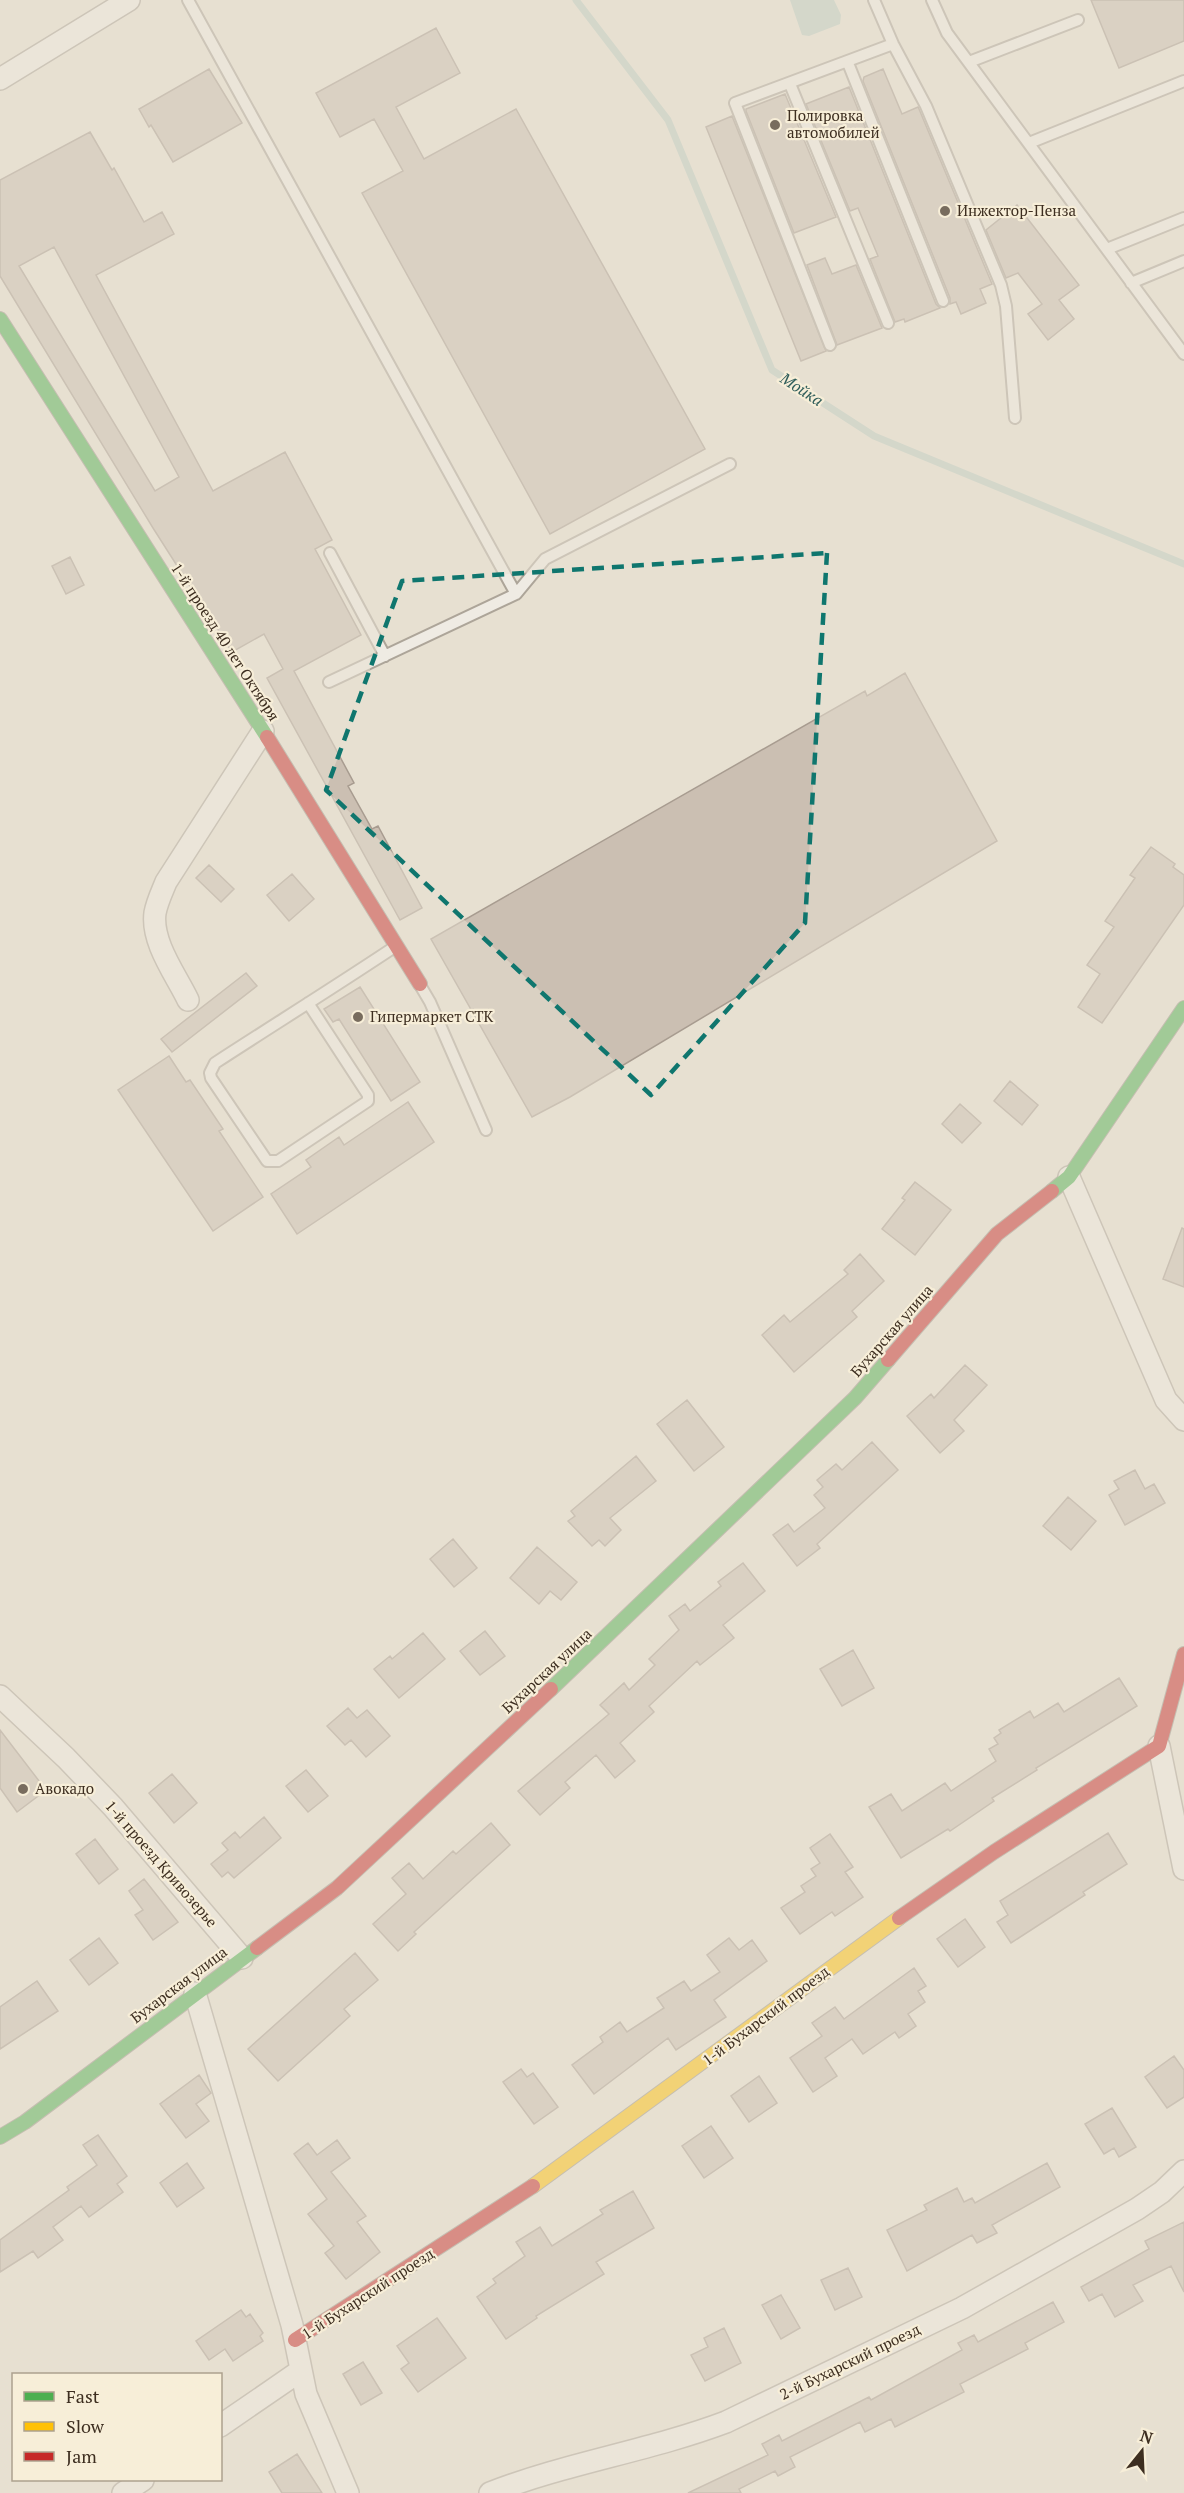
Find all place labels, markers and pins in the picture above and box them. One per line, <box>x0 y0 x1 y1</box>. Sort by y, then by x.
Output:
place label: Полировка автомобилей <box>787 105 880 142</box>
marker: Полировка автомобилей <box>768 118 782 132</box>
place label: Инжектор-Пенза <box>957 200 1077 220</box>
marker: Инжектор-Пенза <box>938 204 952 218</box>
place label: Гипермаркет СТК <box>370 1006 493 1026</box>
marker: Гипермаркет СТК <box>351 1010 365 1024</box>
place label: Авокадо <box>35 1778 94 1798</box>
marker: Авокадо <box>16 1782 30 1796</box>

